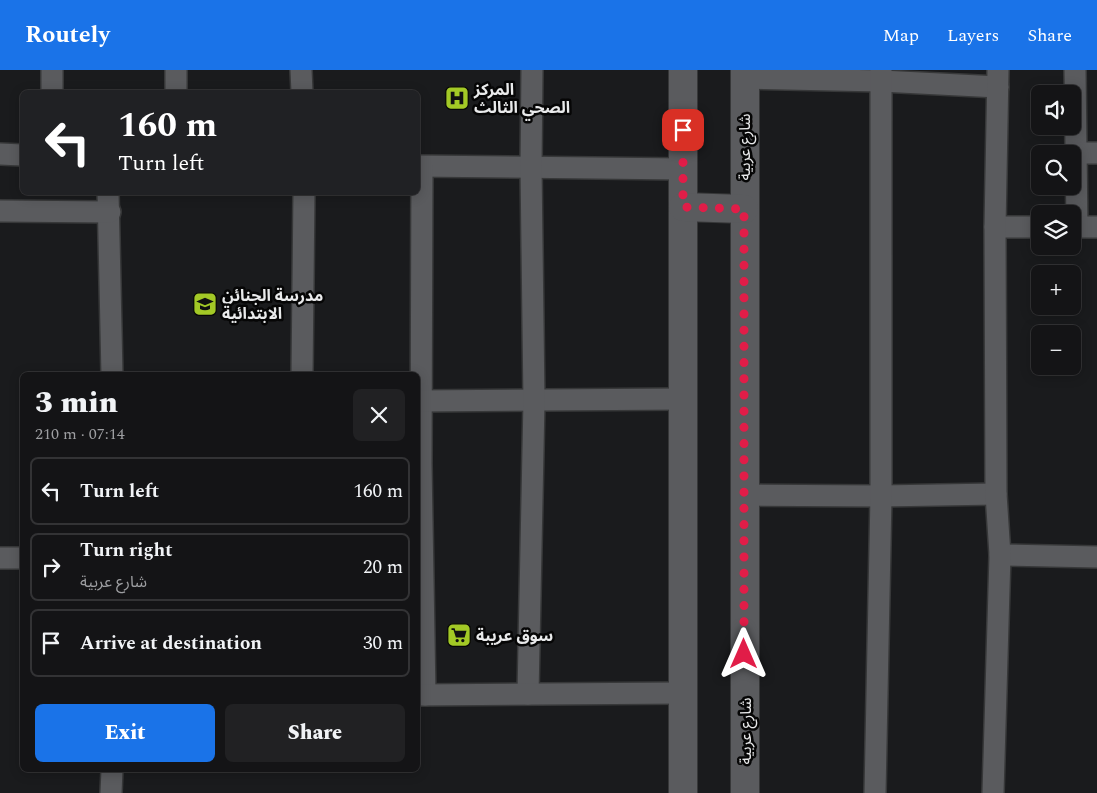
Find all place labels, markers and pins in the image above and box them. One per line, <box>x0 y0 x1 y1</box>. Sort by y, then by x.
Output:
place label: المركز الصحي الثالث <box>473 78 570 121</box>
hospital icon: المركز الصحي الثالث <box>444 85 470 111</box>
pin <box>662 109 704 151</box>
place label: مدرسة الجنائن الابتدائية <box>222 284 323 326</box>
school or university icon: مدرسة الجنائن الابتدائية <box>192 291 218 317</box>
supermarket icon: سوق عريبة <box>446 622 472 648</box>
place label: سوق عريبة <box>476 624 553 648</box>

